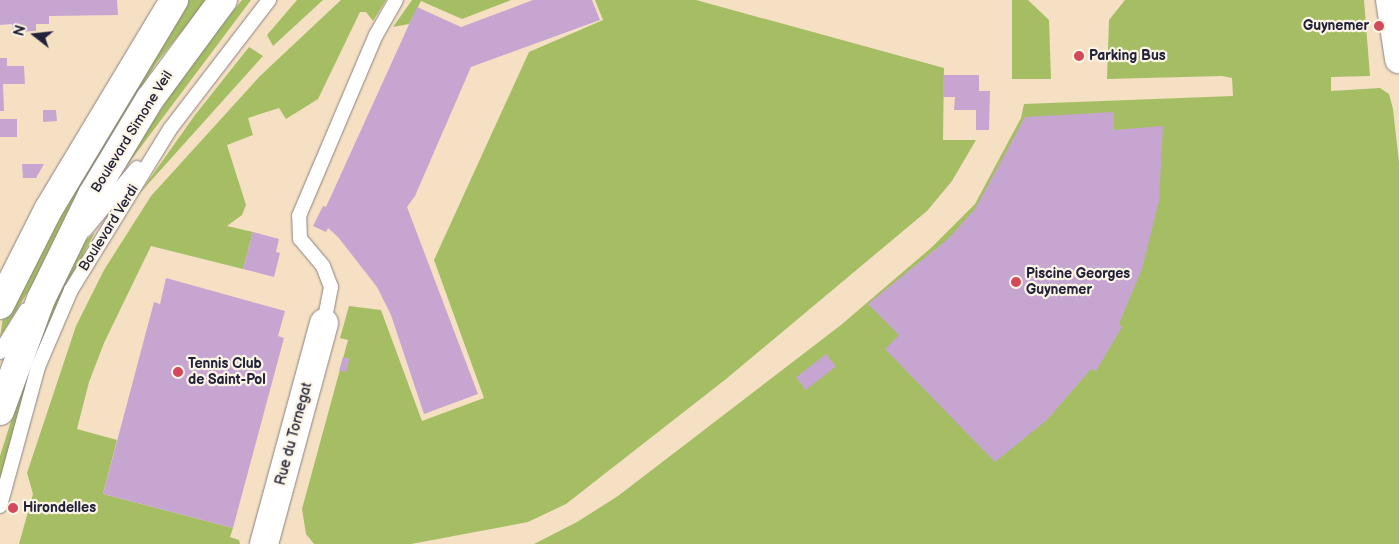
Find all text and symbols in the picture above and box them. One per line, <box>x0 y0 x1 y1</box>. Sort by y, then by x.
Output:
north arrow <box>10 10 60 60</box>
place label: Guynemer <box>1303 18 1369 34</box>
marker: Guynemer <box>1373 20 1385 32</box>
text: N <box>10 23 30 38</box>
place label: Parking Bus <box>1089 48 1166 64</box>
marker: Parking Bus <box>1073 50 1085 62</box>
street label: Boulevard Simone Veil <box>88 68 176 196</box>
street label: Boulevard Verdi <box>76 181 142 275</box>
place label: Piscine Georges Guynemer <box>1026 266 1130 298</box>
marker: Piscine Georges Guynemer <box>1010 276 1022 288</box>
place label: Tennis Club de Saint-Pol <box>188 356 266 388</box>
marker: Tennis Club de Saint-Pol <box>172 366 184 378</box>
street label: Rue du Tornegat <box>272 381 316 487</box>
place label: Hirondelles <box>23 500 96 516</box>
marker: Hirondelles <box>7 502 19 514</box>

